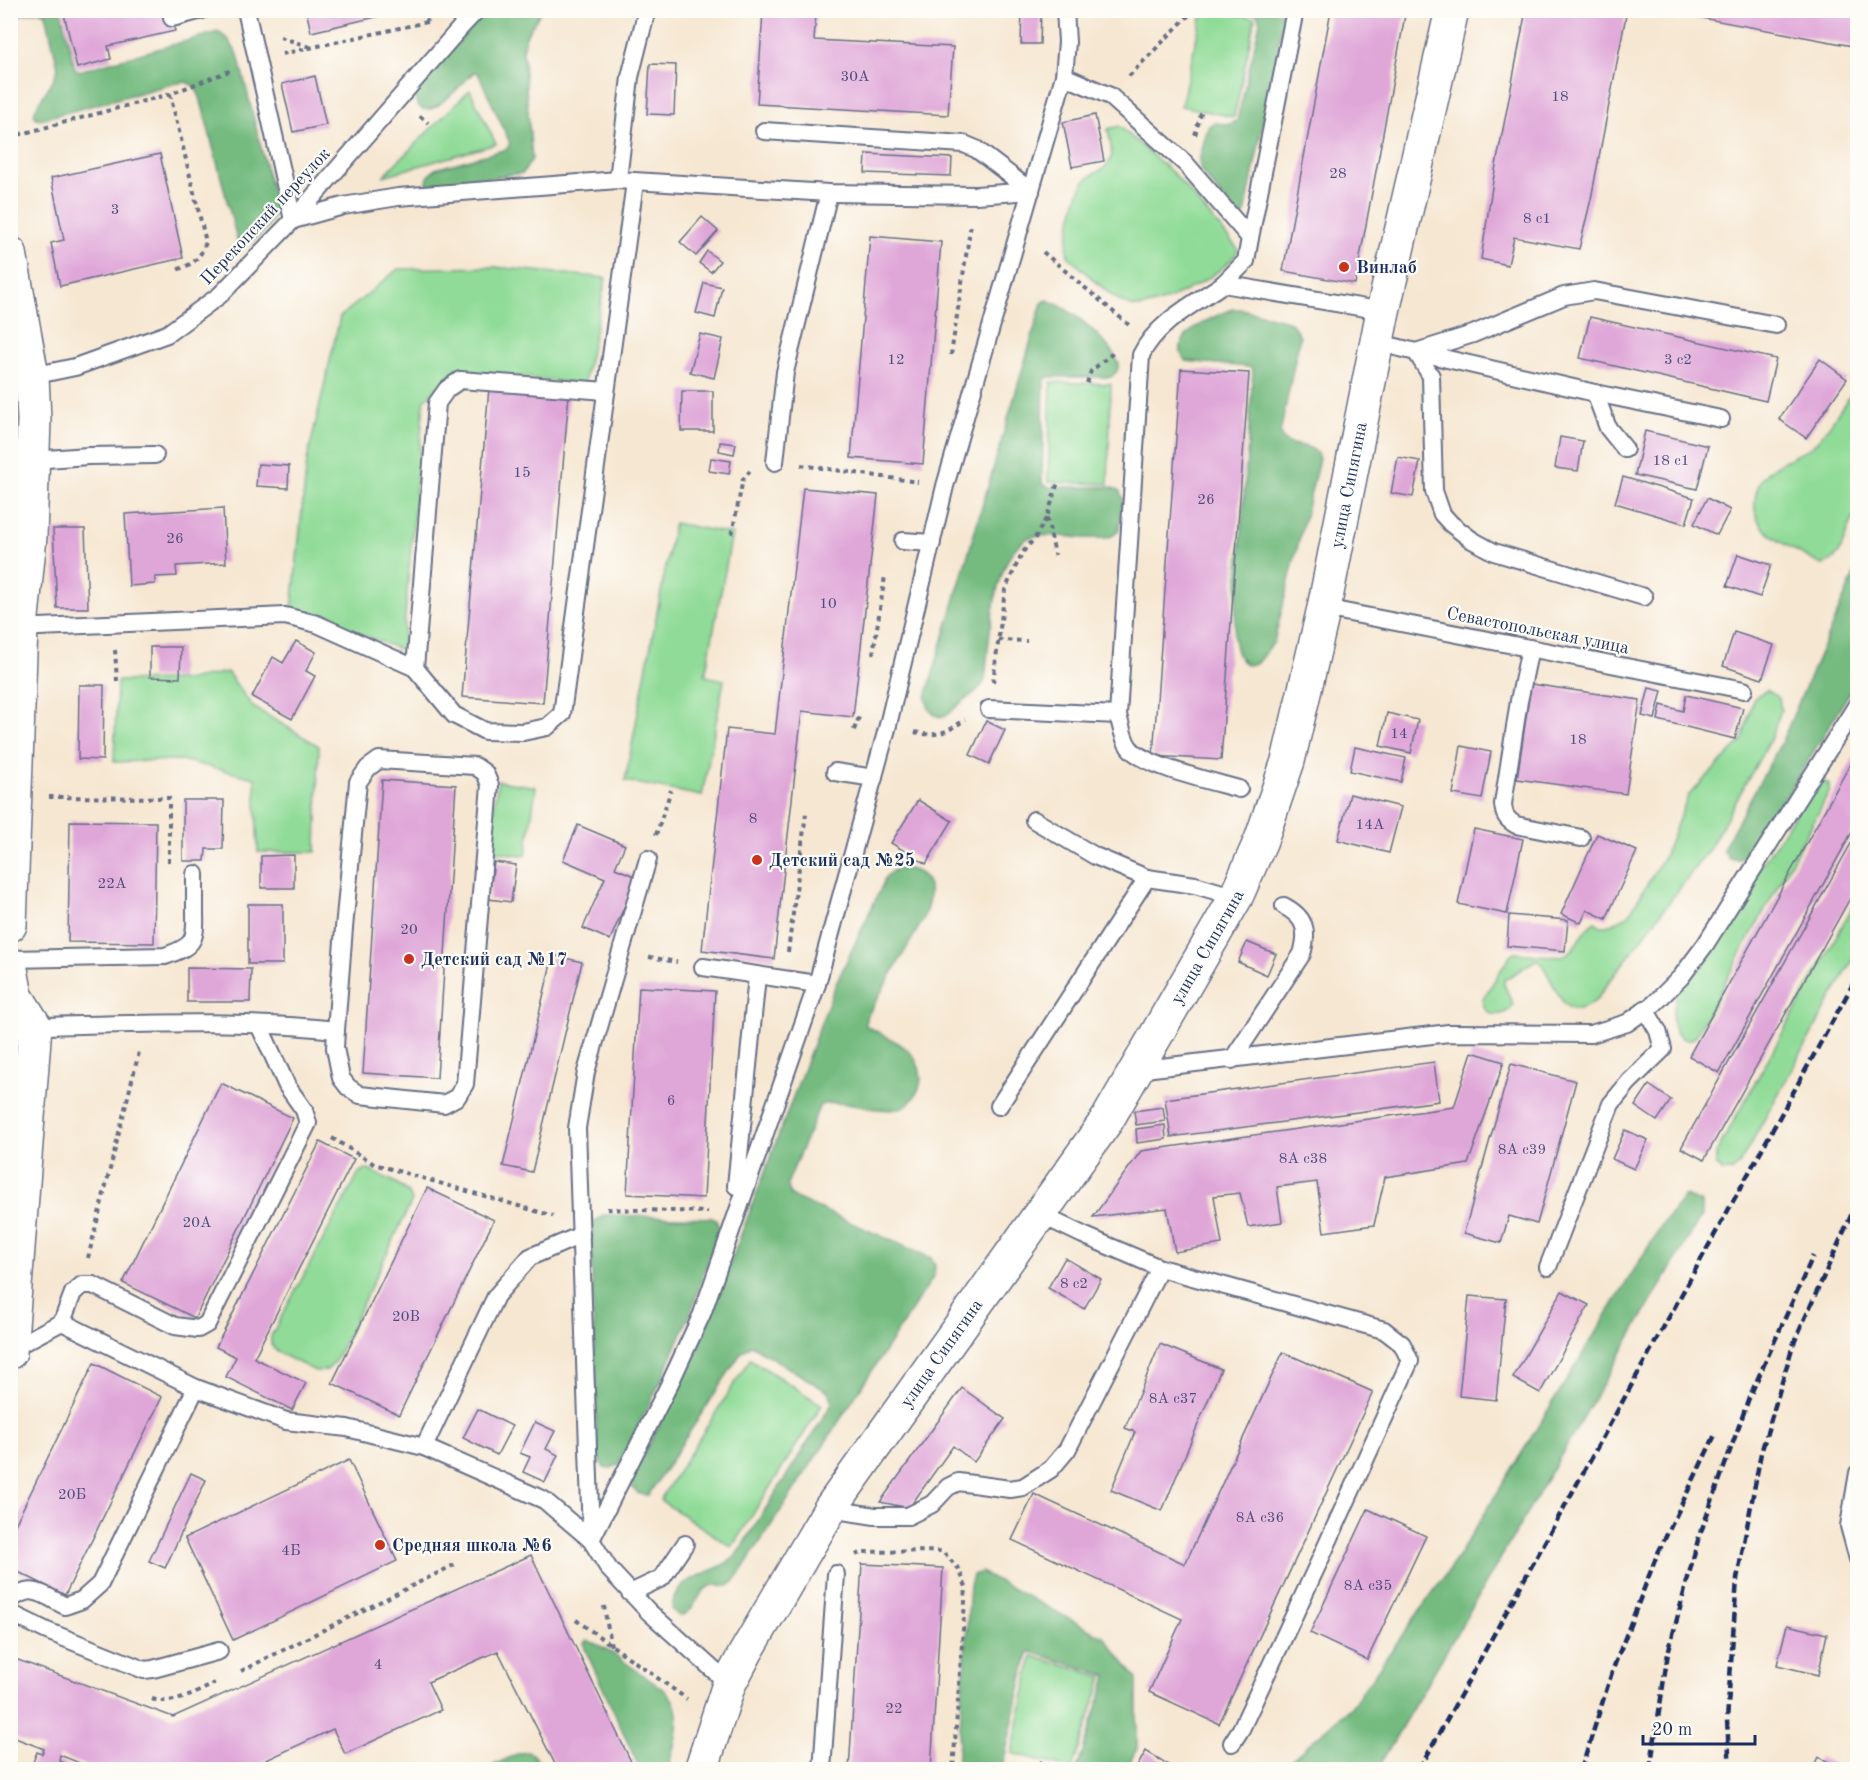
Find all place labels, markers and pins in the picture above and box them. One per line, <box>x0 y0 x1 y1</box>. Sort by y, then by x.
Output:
place label: Винлаб <box>1356 259 1417 277</box>
marker: Винлаб <box>1337 260 1351 274</box>
place label: Детский сад №25 <box>769 852 915 870</box>
marker: Детский сад №25 <box>750 853 764 867</box>
place label: Детский сад №17 <box>421 951 567 969</box>
marker: Детский сад №17 <box>402 952 416 966</box>
place label: Средняя школа №6 <box>392 1537 552 1555</box>
marker: Средняя школа №6 <box>373 1538 387 1552</box>

